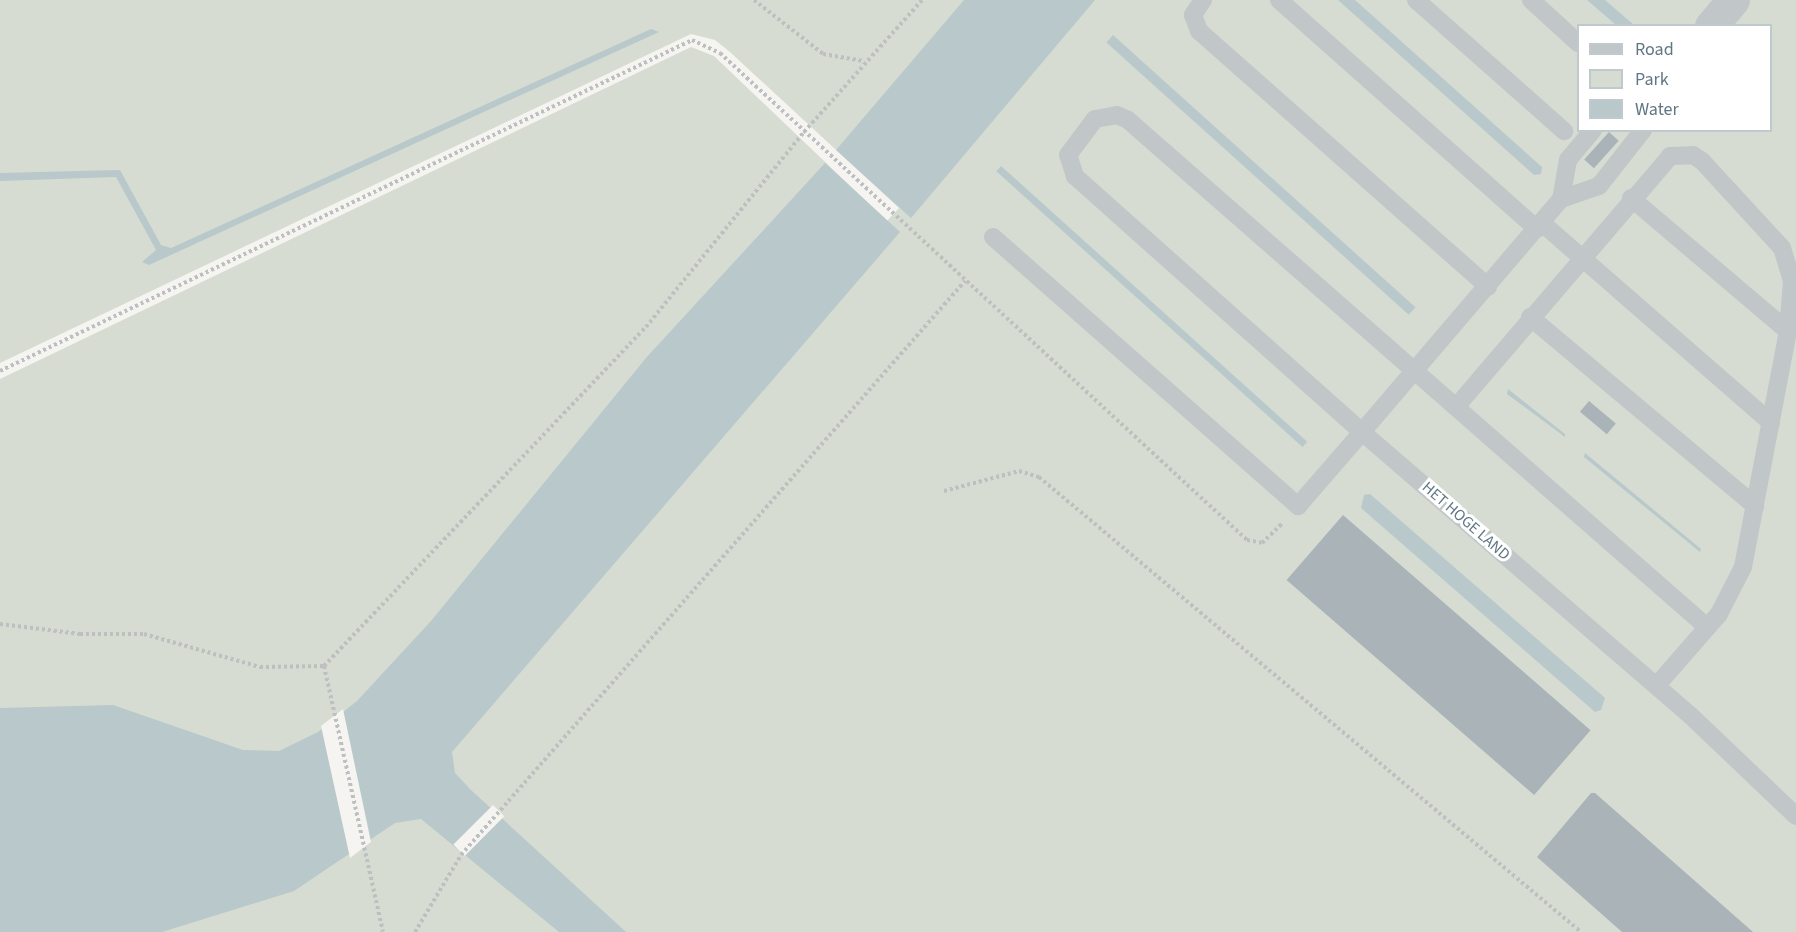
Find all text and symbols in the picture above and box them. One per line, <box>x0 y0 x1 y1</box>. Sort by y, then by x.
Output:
legend <box>1577 24 1772 132</box>
text: Road <box>1635 37 1674 62</box>
text: Park <box>1635 67 1669 92</box>
text: Water <box>1635 97 1679 122</box>
street label: HET HOGE LAND <box>1418 478 1514 564</box>

